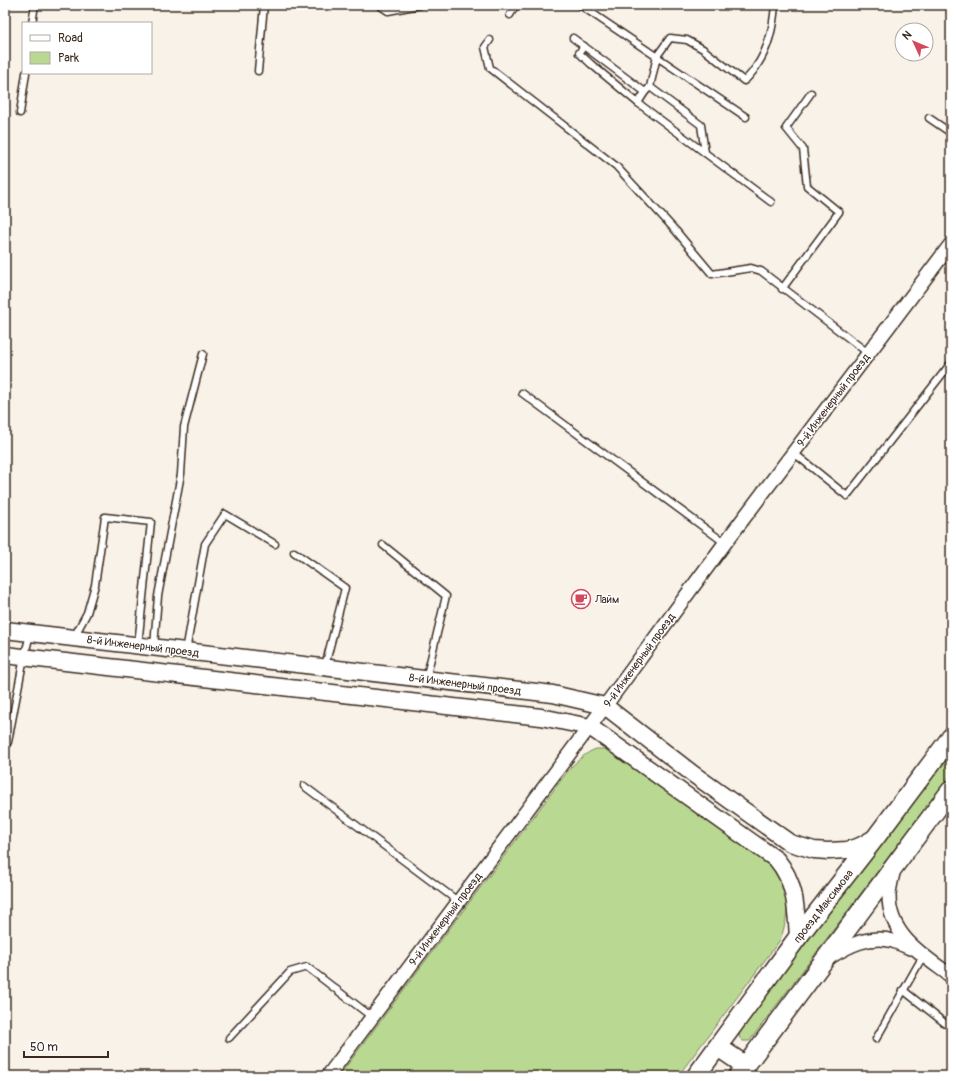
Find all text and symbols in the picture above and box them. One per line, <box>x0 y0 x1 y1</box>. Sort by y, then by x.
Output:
legend <box>22 22 152 74</box>
north arrow <box>894 22 934 62</box>
text: N <box>900 28 915 43</box>
text: Road <box>58 31 83 46</box>
text: Park <box>58 51 79 66</box>
street label: 9-й Инженерный проезд <box>794 351 873 449</box>
cafe icon: Лайм <box>570 588 592 610</box>
place label: Лайм <box>594 593 619 606</box>
street label: 9-й Инженерный проезд <box>601 610 678 710</box>
street label: 8-й Инженерный проезд <box>86 633 200 660</box>
street label: 8-й Инженерный проезд <box>408 671 522 698</box>
street label: проезд Максимова <box>791 867 856 945</box>
street label: 9-й Инженерный проезд <box>406 870 485 968</box>
scale bar <box>24 1033 108 1059</box>
text: 50 m <box>30 1040 58 1055</box>

